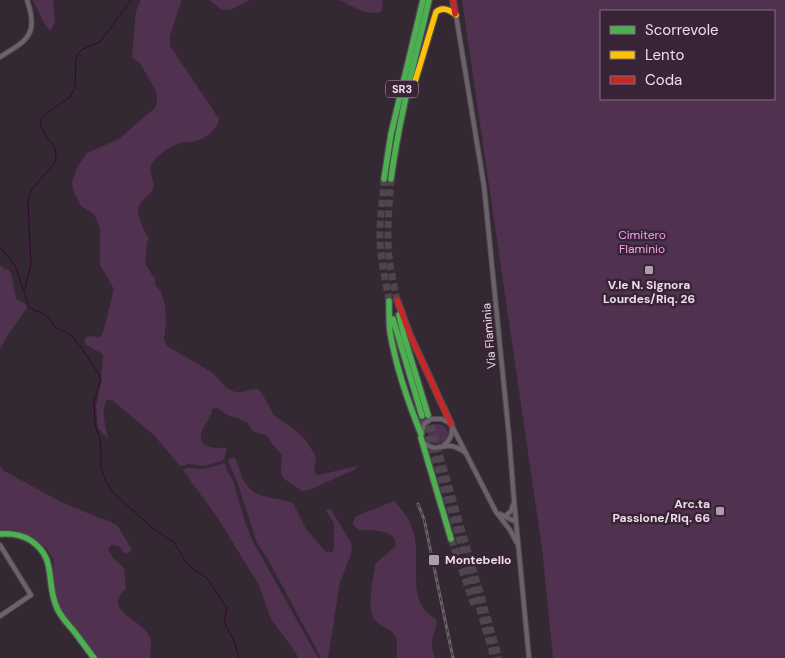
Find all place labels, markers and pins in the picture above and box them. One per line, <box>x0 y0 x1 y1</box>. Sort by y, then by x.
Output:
marker: V.le N. Signora Lourdes/Riq. 26 <box>643 264 655 276</box>
place label: V.le N. Signora Lourdes/Riq. 26 <box>603 277 695 307</box>
place label: Arc.ta Passione/Riq. 66 <box>613 496 710 526</box>
marker: Arc.ta Passione/Riq. 66 <box>714 505 726 517</box>
place label: Montebello <box>445 552 511 568</box>
marker: Montebello <box>427 553 441 567</box>

